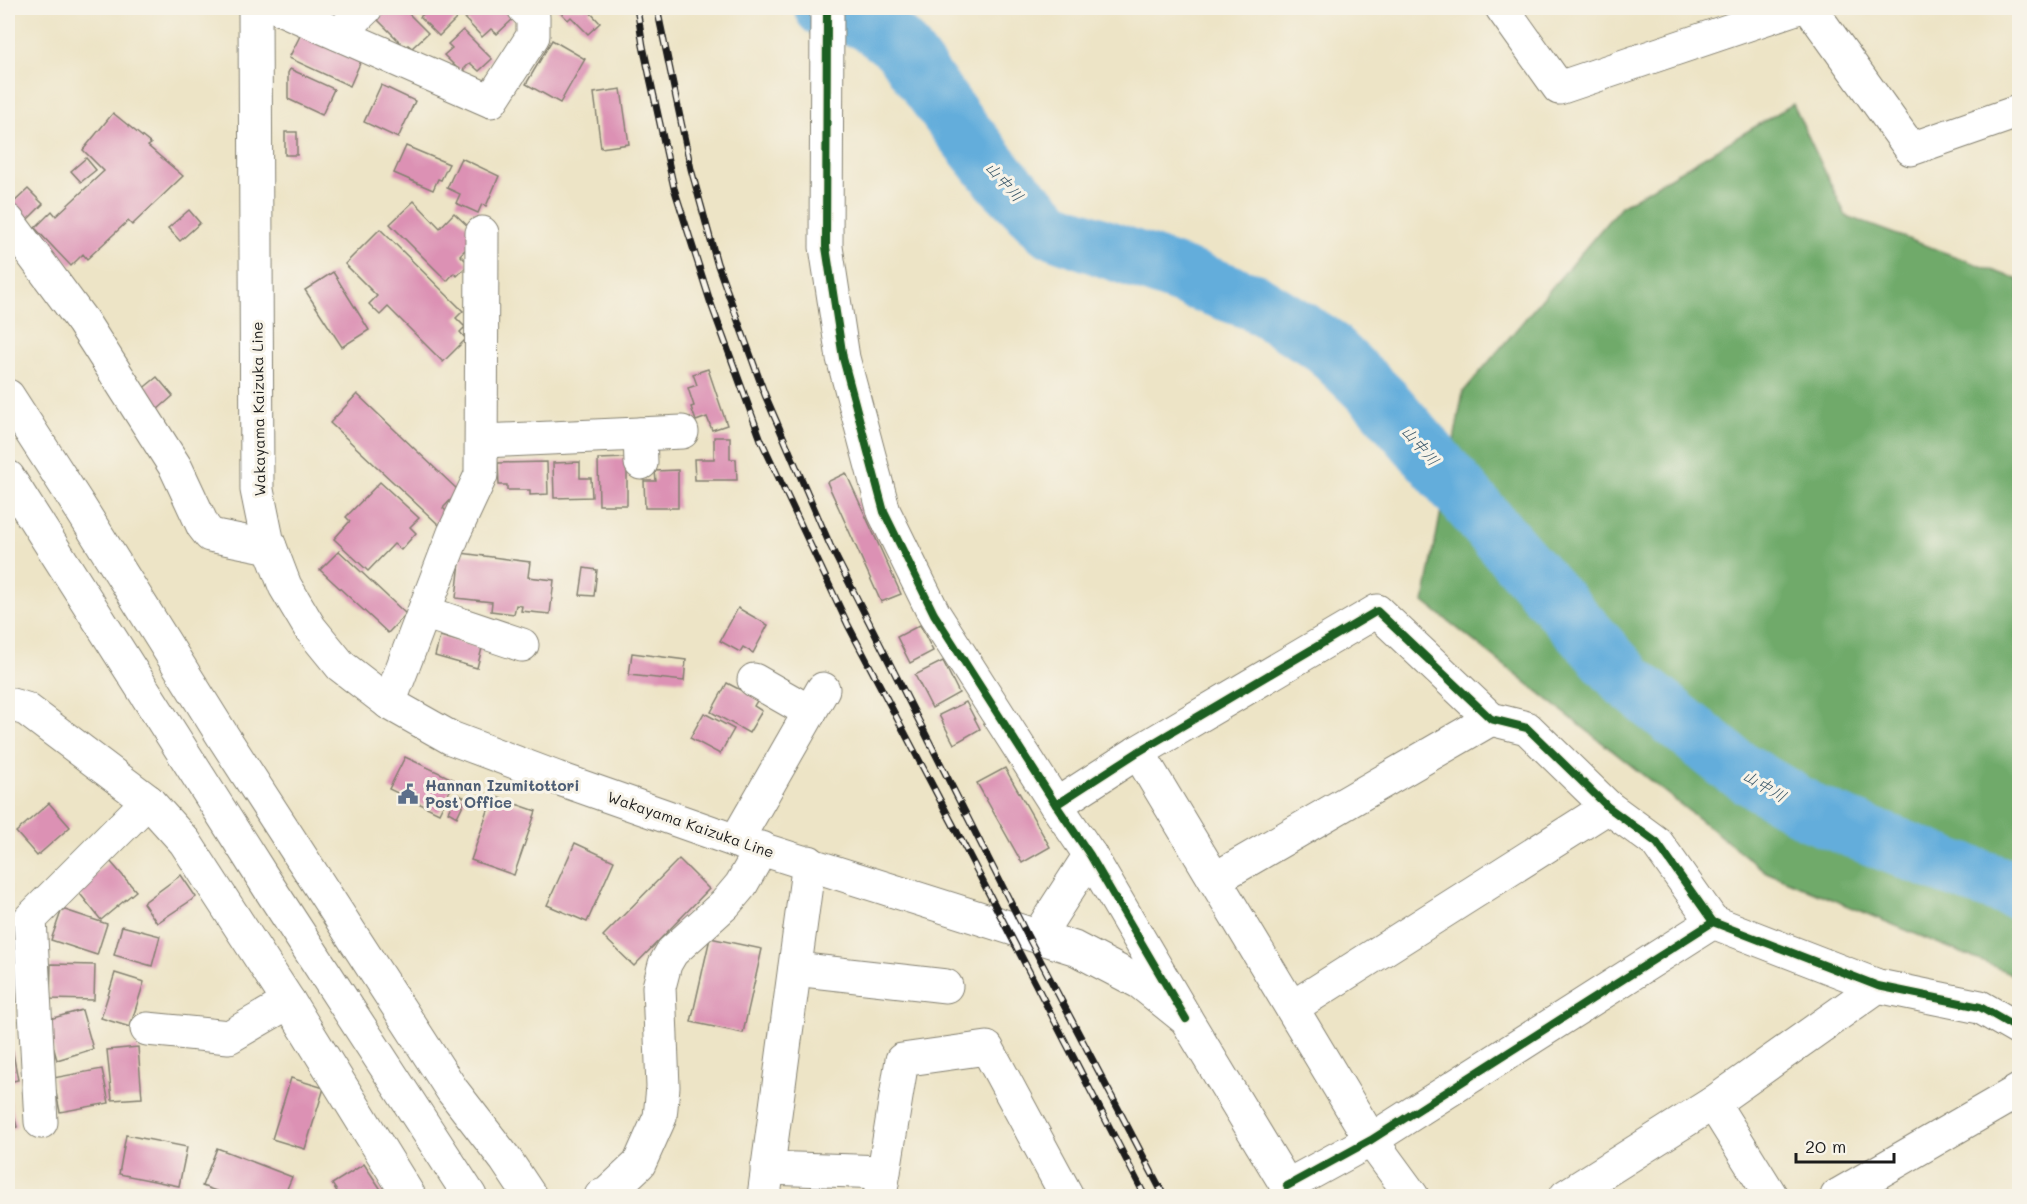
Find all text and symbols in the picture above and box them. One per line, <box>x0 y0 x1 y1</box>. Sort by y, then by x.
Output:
water label: 山中川 <box>981 156 1029 206</box>
street label: Wakayama Kaizuka Line <box>246 321 270 497</box>
water label: 山中川 <box>1397 420 1445 470</box>
water label: 山中川 <box>1739 764 1791 806</box>
place label: Hannan Izumitottori Post Office <box>425 775 580 812</box>
public building icon: Hannan Izumitottori Post Office <box>396 782 420 806</box>
street label: Wakayama Kaizuka Line <box>605 786 777 862</box>
scale bar <box>1796 1126 1894 1164</box>
text: 20 m <box>1805 1134 1846 1158</box>

